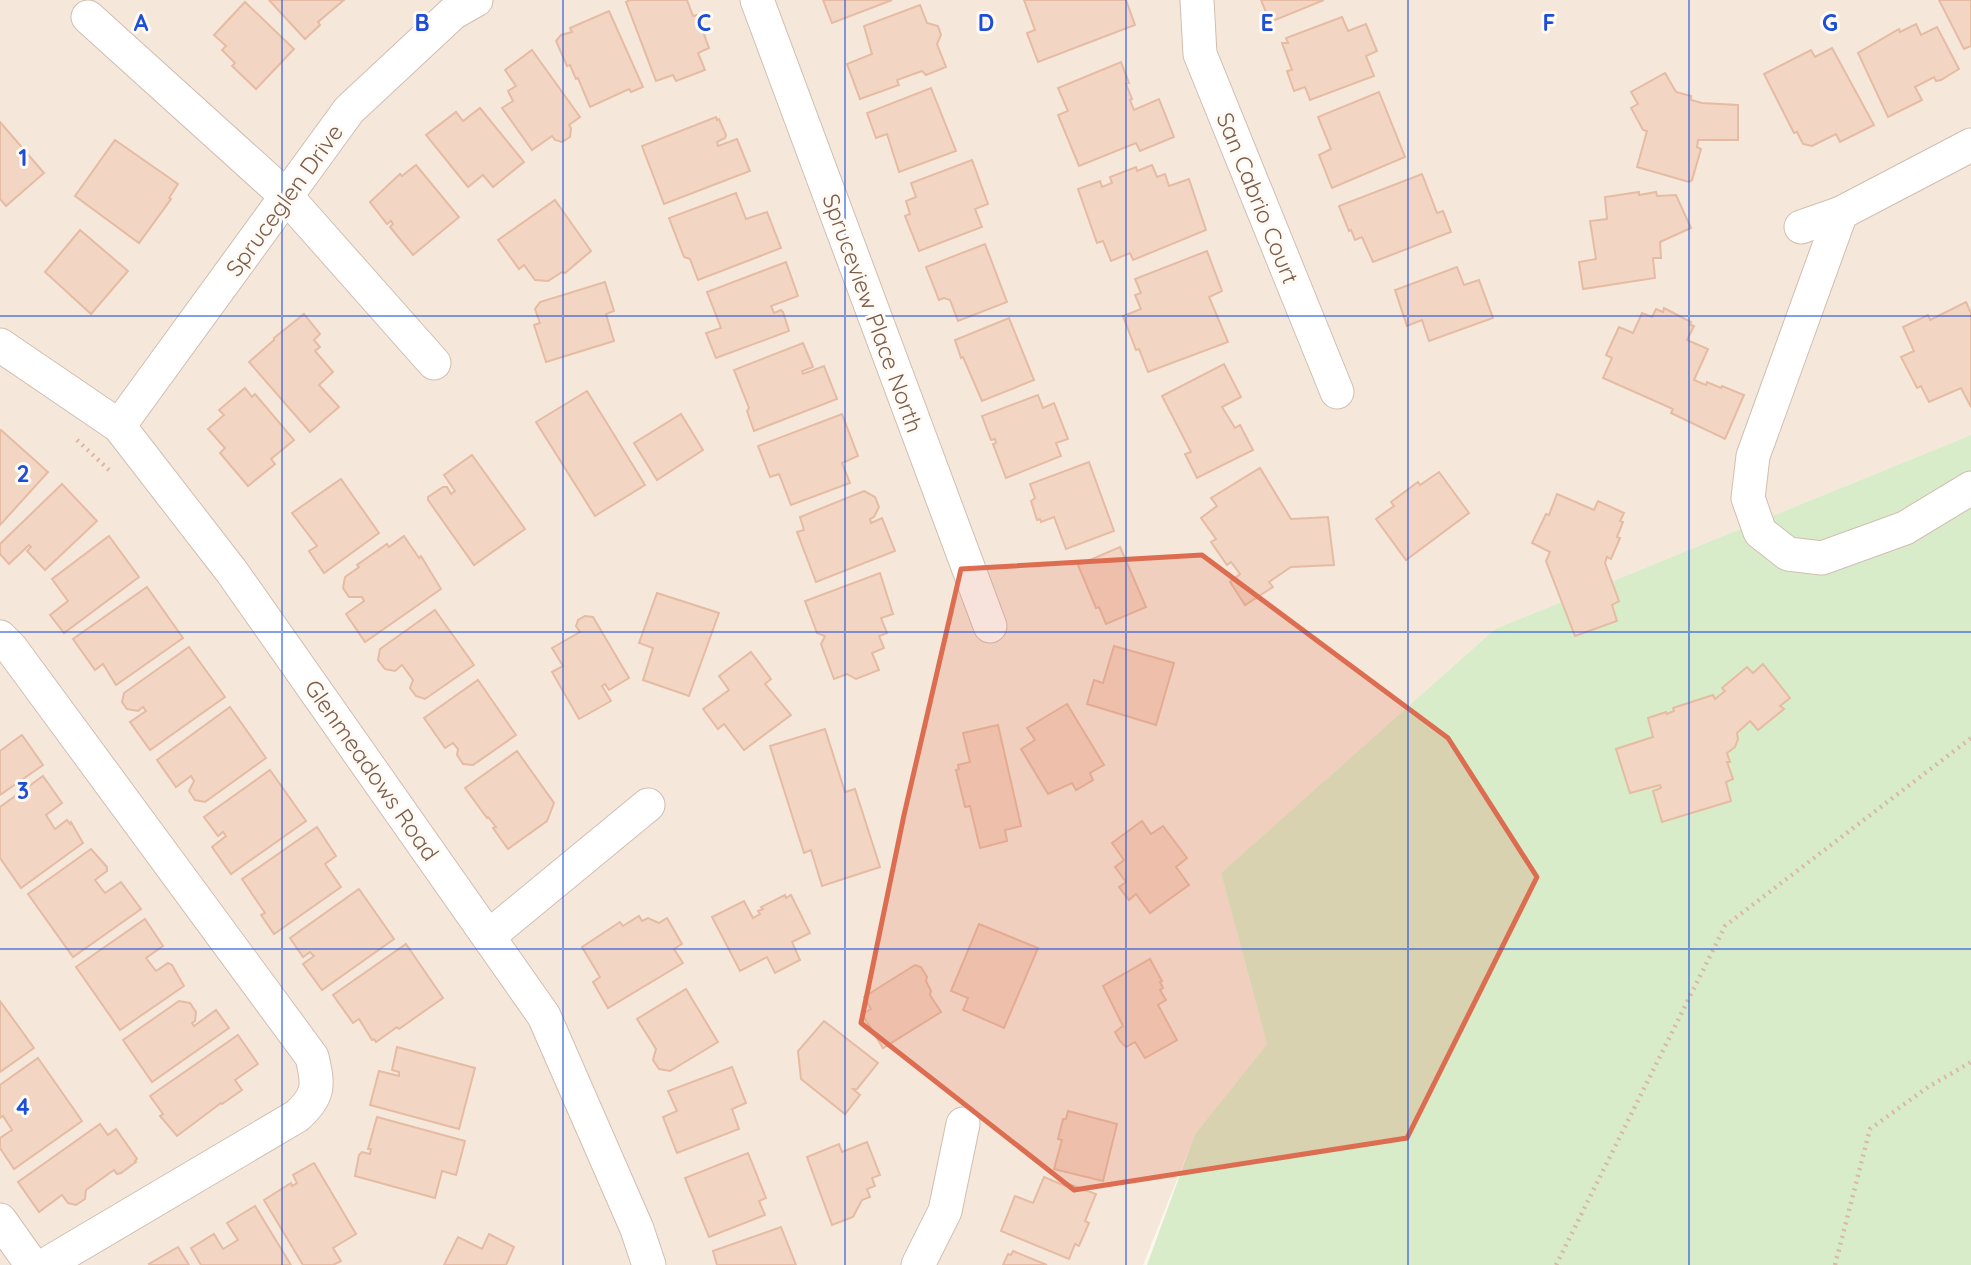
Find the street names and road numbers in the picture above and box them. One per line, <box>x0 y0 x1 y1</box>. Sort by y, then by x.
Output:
street label: San Cabrio Court <box>1210 108 1306 288</box>
street label: Spruceglen Drive <box>219 118 349 282</box>
street label: Spruceview Place North <box>816 190 930 436</box>
street label: Glenmeadows Road <box>299 674 445 866</box>

